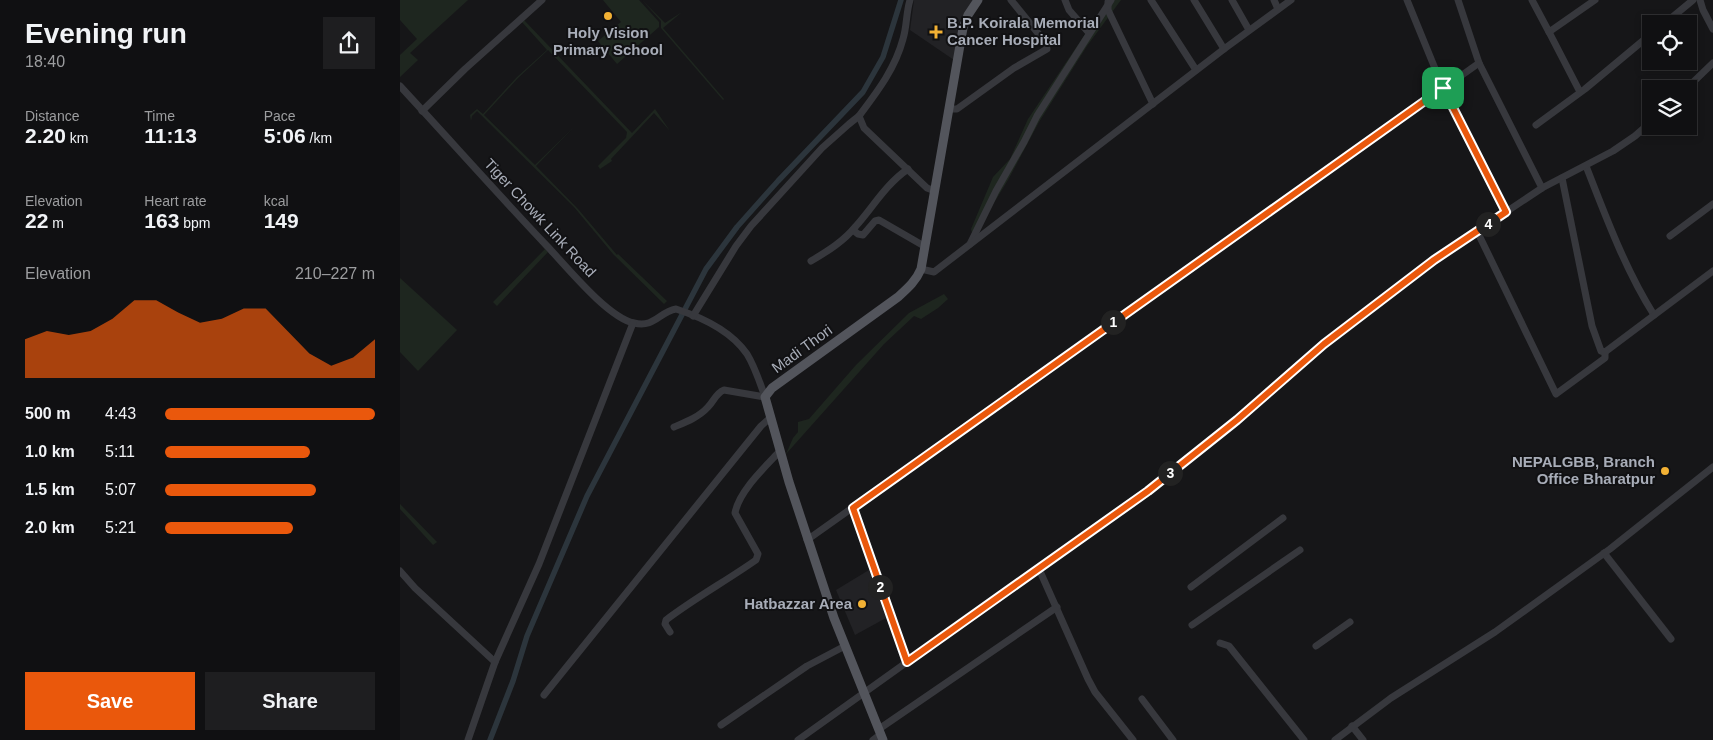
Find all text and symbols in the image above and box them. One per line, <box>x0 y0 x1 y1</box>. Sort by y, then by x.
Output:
marker: Holy Vision Primary School <box>602 10 614 22</box>
place label: B.P. Koirala Memorial Cancer Hospital <box>947 14 1099 48</box>
map controls <box>1642 15 1697 135</box>
button: locate <box>1642 15 1697 70</box>
button: share <box>323 17 375 69</box>
text: Evening run <box>25 18 187 49</box>
place label: Holy Vision Primary School <box>553 24 663 58</box>
marker: B.P. Koirala Memorial Cancer Hospital <box>929 25 943 39</box>
text: 18:40 <box>25 53 65 70</box>
pin <box>1422 67 1464 109</box>
icon: arrive <box>1429 74 1457 102</box>
button: layers <box>1642 80 1697 135</box>
text: Distance <box>25 108 79 124</box>
text: Time <box>144 108 175 124</box>
text: Pace <box>264 108 296 124</box>
text: 2.20 <box>25 124 66 147</box>
text: 11:13 <box>144 124 197 147</box>
text: 5:06 <box>264 124 306 147</box>
text: km <box>66 130 88 146</box>
text: /km <box>306 130 332 146</box>
street label: Tiger Chowk Link Road <box>481 155 600 280</box>
text: Elevation <box>25 193 83 209</box>
text: Heart rate <box>144 193 207 209</box>
text: kcal <box>264 193 289 209</box>
text: 22 <box>25 209 48 232</box>
text: 163 <box>144 209 179 232</box>
text: 149 <box>264 209 299 232</box>
pin: 4 <box>1476 212 1500 236</box>
text: m <box>48 215 64 231</box>
text: bpm <box>179 215 211 231</box>
text: 4 <box>1485 216 1492 232</box>
text: Elevation <box>25 265 91 282</box>
text: 210–227 m <box>295 265 375 282</box>
pin: 1 <box>1100 310 1126 334</box>
text: 1 <box>1110 314 1117 330</box>
street label: Madi Thori <box>768 321 835 376</box>
text: 500 m <box>25 405 70 422</box>
text: 4:43 <box>105 405 136 422</box>
text: 1.0 km <box>25 443 75 460</box>
text: 5:11 <box>105 443 135 460</box>
place label: NEPALGBB, Branch Office Bharatpur <box>1512 453 1655 487</box>
pin: 3 <box>1158 460 1182 486</box>
text: 3 <box>1167 465 1174 481</box>
marker: NEPALGBB, Branch Office Bharatpur <box>1659 465 1671 477</box>
text: 1.5 km <box>25 481 75 498</box>
text: 5:07 <box>105 481 136 498</box>
text: 2.0 km <box>25 519 75 536</box>
text: 5:21 <box>105 519 136 536</box>
pin: 2 <box>868 574 892 600</box>
text: 2 <box>877 579 884 595</box>
place label: Hatbazzar Area <box>744 595 853 612</box>
marker: Hatbazzar Area <box>856 598 868 610</box>
button: Save <box>25 672 195 730</box>
button: Share <box>205 672 375 730</box>

